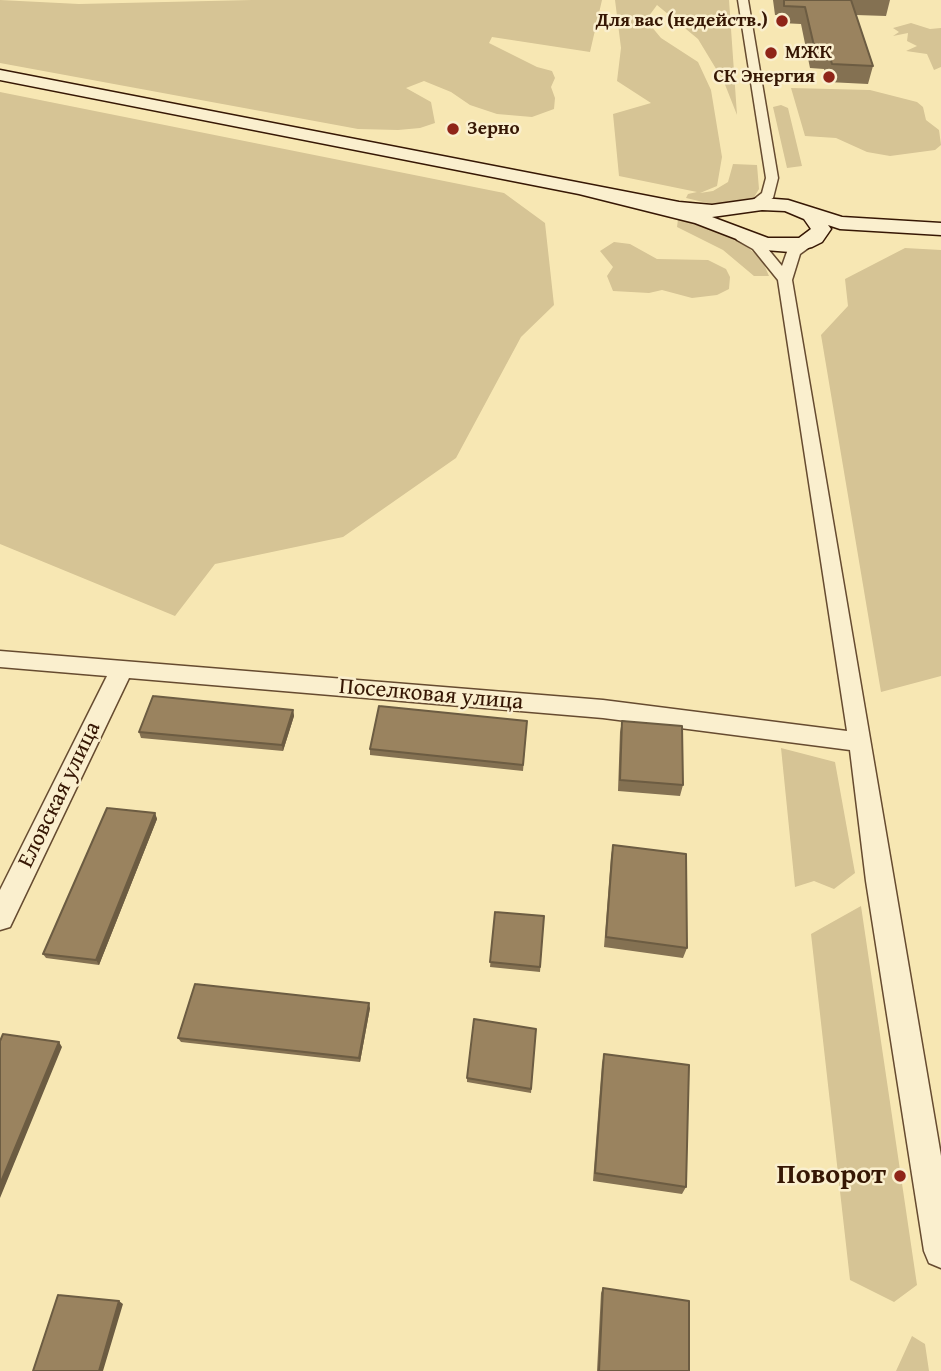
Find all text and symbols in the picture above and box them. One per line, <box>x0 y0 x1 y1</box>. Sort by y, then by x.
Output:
place label: Для вас (недейств.) <box>596 10 768 32</box>
marker: Для вас (недейств.) <box>774 13 790 29</box>
place label: МЖК <box>785 42 832 64</box>
marker: МЖК <box>763 45 779 61</box>
place label: СК Энергия <box>713 66 815 88</box>
marker: СК Энергия <box>821 69 837 85</box>
place label: Зерно <box>467 118 520 140</box>
marker: Зерно <box>445 121 461 137</box>
street label: Поселковая улица <box>338 673 524 717</box>
street label: Еловская улица <box>13 717 107 873</box>
place label: Поворот <box>777 1159 886 1193</box>
marker: Поворот <box>892 1168 908 1184</box>

